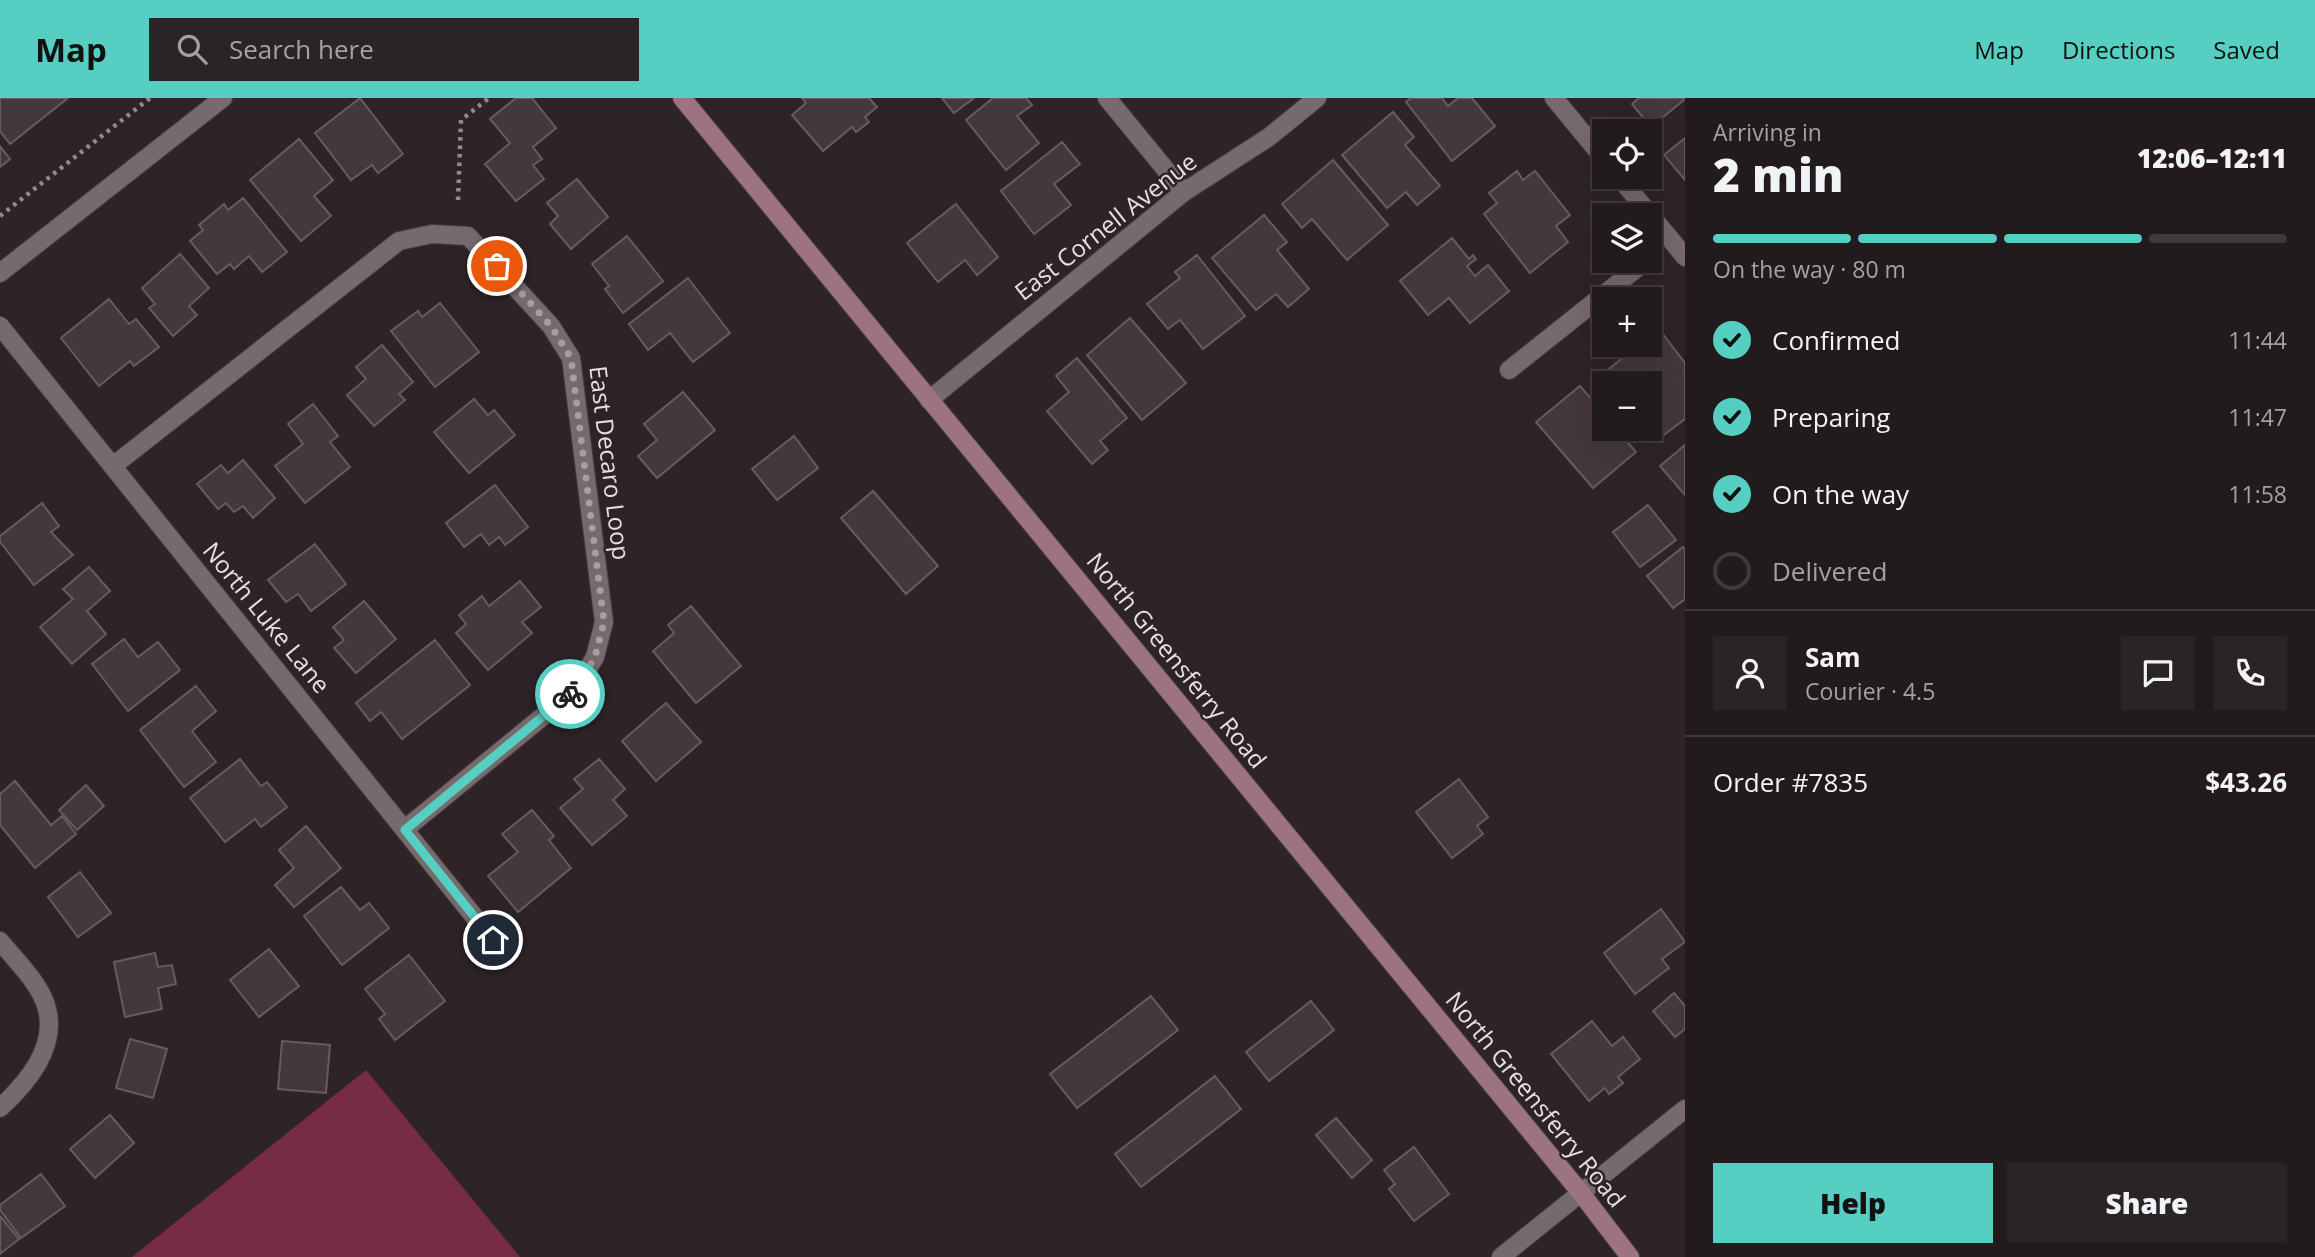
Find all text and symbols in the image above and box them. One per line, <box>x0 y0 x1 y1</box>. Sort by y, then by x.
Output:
search box <box>149 18 639 81</box>
text: Map <box>35 27 107 72</box>
icon: search <box>173 30 211 68</box>
text: Search here <box>229 31 374 67</box>
text: Map <box>1974 33 2024 66</box>
text: Directions <box>2062 33 2175 66</box>
text: Saved <box>2213 33 2280 66</box>
text: Arriving in <box>1713 116 1822 148</box>
map controls <box>1592 119 1662 441</box>
button: locate <box>1592 119 1662 189</box>
text: 12:06–12:11 <box>2137 140 2287 176</box>
text: 2 min <box>1713 143 1844 205</box>
street label: East Cornell Avenue <box>1007 144 1203 307</box>
button: layers <box>1592 203 1662 273</box>
pin <box>467 236 527 296</box>
icon: bag <box>478 247 516 285</box>
text: On the way · 80 m <box>1713 253 1906 285</box>
button: + <box>1592 287 1662 357</box>
icon: check <box>1713 321 1751 359</box>
text: Confirmed <box>1772 322 1900 358</box>
text: 11:44 <box>2228 324 2287 356</box>
street label: East Decaro Loop <box>582 364 639 562</box>
button: − <box>1592 371 1662 441</box>
icon: check <box>1713 398 1751 436</box>
text: Preparing <box>1772 399 1890 435</box>
text: 11:47 <box>2228 401 2287 433</box>
icon: check <box>1713 475 1751 513</box>
text: On the way <box>1772 476 1909 512</box>
text: 11:58 <box>2228 478 2287 510</box>
street label: North Luke Lane <box>196 535 338 700</box>
street label: North Greensferry Road <box>1080 545 1275 775</box>
text: Delivered <box>1772 553 1887 589</box>
button: person <box>1713 636 1787 710</box>
button: chat <box>2121 636 2195 710</box>
button: phone <box>2213 636 2287 710</box>
text: Sam <box>1805 639 1861 675</box>
courier <box>535 659 605 729</box>
icon: bike <box>551 675 589 713</box>
text: Courier · 4.5 <box>1805 675 1935 707</box>
text: Order #7835 <box>1713 764 1868 800</box>
text: $43.26 <box>2205 764 2287 800</box>
pin <box>463 910 523 970</box>
icon: home <box>474 921 512 959</box>
street label: North Greensferry Road <box>1439 984 1634 1214</box>
button: Help <box>1713 1163 1993 1243</box>
button: Share <box>2007 1163 2287 1243</box>

